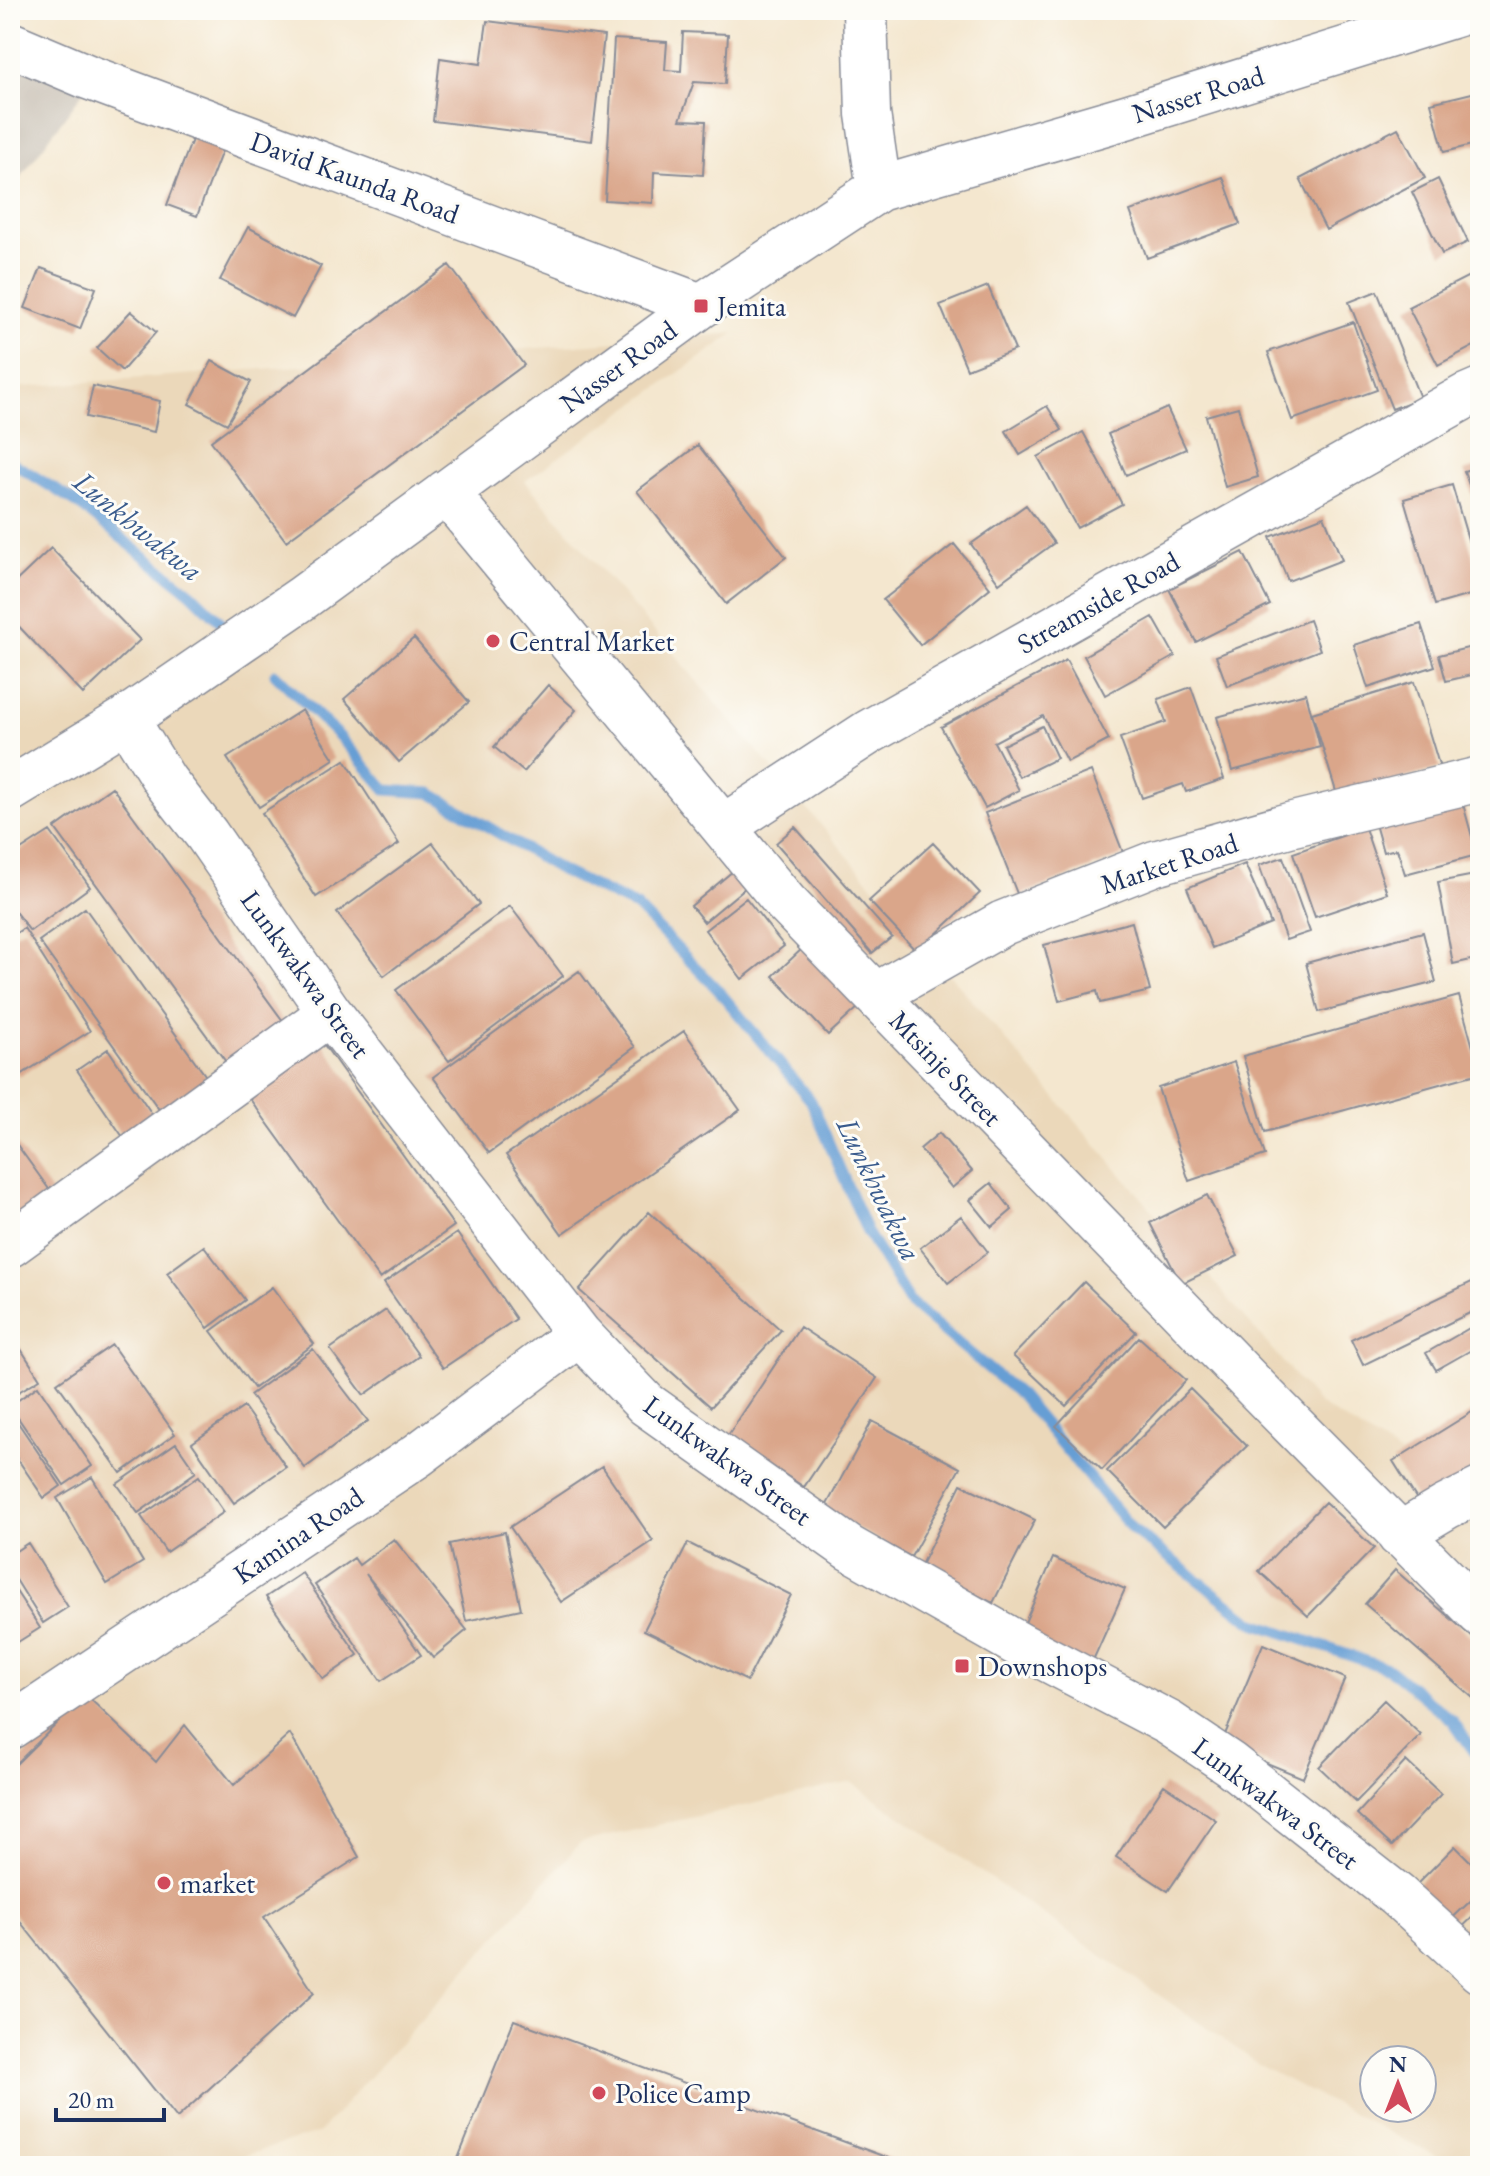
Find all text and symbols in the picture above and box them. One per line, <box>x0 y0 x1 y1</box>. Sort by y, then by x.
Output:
street label: Nasser Road <box>1128 57 1269 131</box>
street label: David Kaunda Road <box>245 122 465 232</box>
place label: Jemita <box>715 288 787 324</box>
marker: Jemita <box>692 297 710 315</box>
street label: Nasser Road <box>552 311 684 421</box>
water label: Lunkhwakwa <box>65 461 211 590</box>
street label: Streamside Road <box>1010 542 1186 661</box>
place label: Central Market <box>509 623 674 659</box>
marker: Central Market <box>484 632 502 650</box>
street label: Market Road <box>1096 824 1243 902</box>
street label: Lunkwakwa Street <box>233 883 379 1065</box>
street label: Mtsinje Street <box>882 1002 1010 1134</box>
water label: Lunkhwakwa <box>827 1109 931 1267</box>
street label: Lunkwakwa Street <box>637 1387 819 1533</box>
street label: Kamina Road <box>226 1478 371 1592</box>
place label: Downshops <box>978 1648 1107 1684</box>
marker: Downshops <box>953 1657 971 1675</box>
street label: Lunkwakwa Street <box>1186 1729 1367 1877</box>
place label: market <box>180 1865 255 1901</box>
marker: market <box>155 1874 173 1892</box>
north arrow <box>1358 2044 1438 2124</box>
text: N <box>1389 2050 1407 2079</box>
scale bar <box>56 2072 164 2122</box>
place label: Police Camp <box>615 2075 751 2111</box>
text: 20 m <box>68 2084 115 2115</box>
marker: Police Camp <box>590 2084 608 2102</box>

